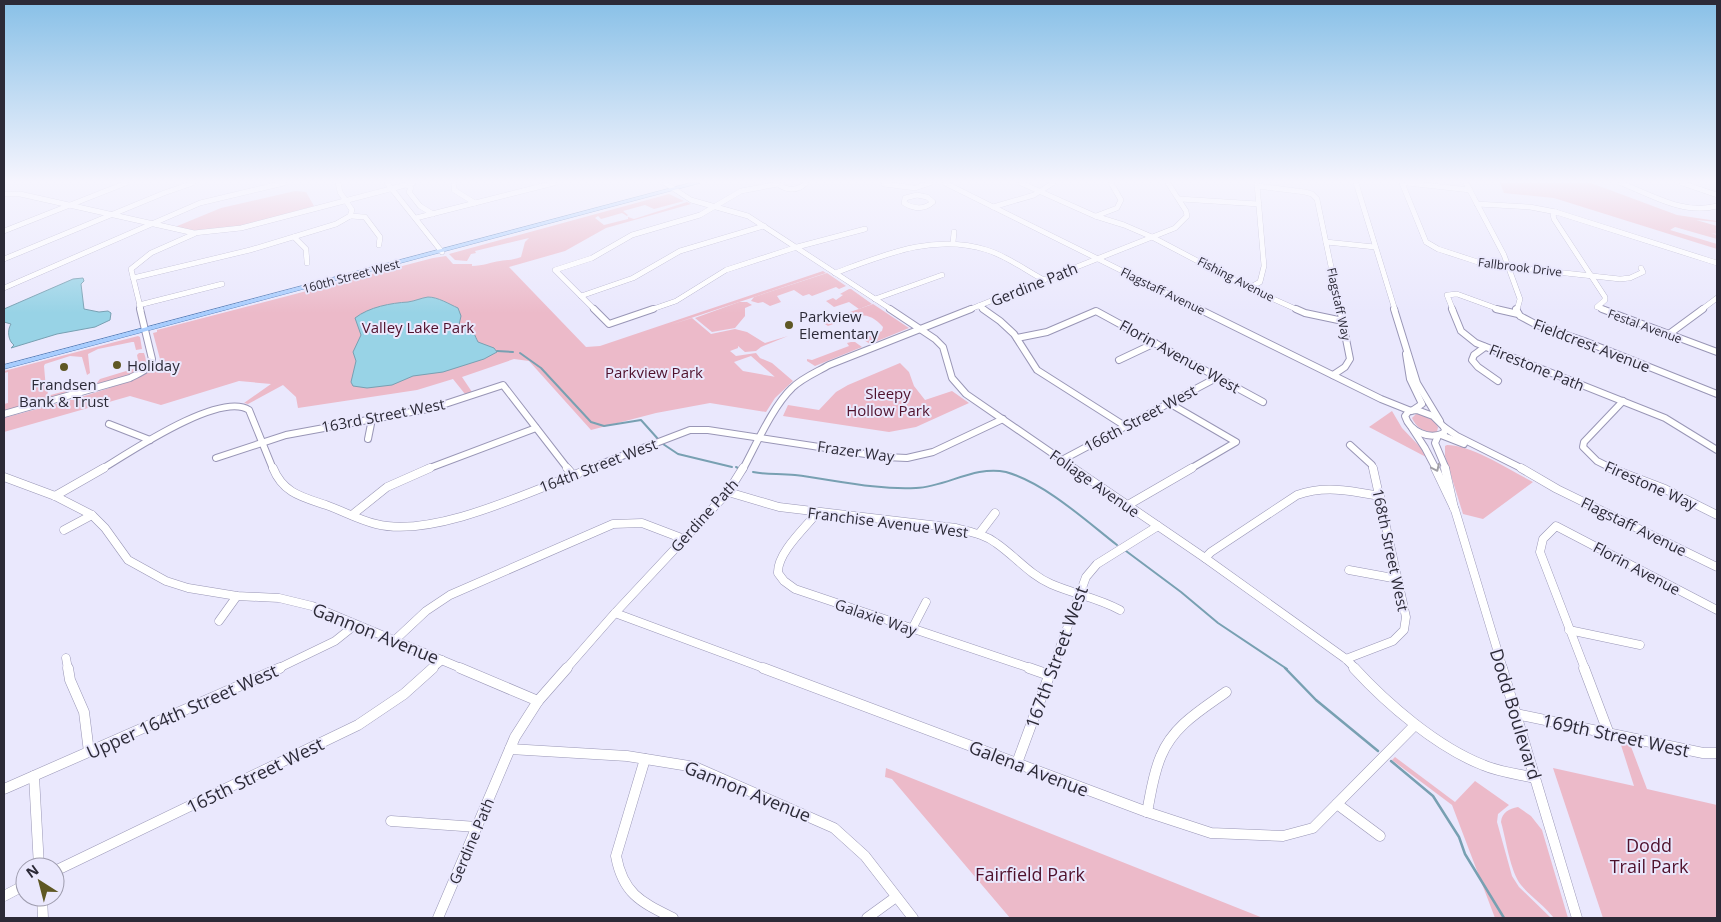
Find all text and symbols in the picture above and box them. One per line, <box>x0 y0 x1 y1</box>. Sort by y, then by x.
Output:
street label: Fishing Avenue <box>1195 252 1278 306</box>
street label: Fallbrook Drive <box>1477 253 1563 281</box>
street label: 160th Street West <box>301 255 401 297</box>
street label: Gerdine Path <box>988 258 1080 310</box>
street label: Flagstaff Avenue <box>1118 263 1208 319</box>
street label: Flagstaff Way <box>1323 266 1355 343</box>
street label: Festal Avenue <box>1606 305 1685 347</box>
place label: Parkview Elementary <box>799 306 879 343</box>
street label: Fieldcrest Avenue <box>1531 314 1653 376</box>
street label: Florin Avenue West <box>1116 315 1244 397</box>
park label: Valley Lake Park <box>362 317 474 337</box>
marker: Parkview Elementary <box>783 319 795 331</box>
street label: Firestone Path <box>1486 339 1588 395</box>
place label: Holiday <box>127 355 180 375</box>
marker: Holiday <box>111 359 123 371</box>
marker: Frandsen Bank & Trust <box>58 361 70 373</box>
park label: Parkview Park <box>605 362 703 382</box>
place label: Frandsen Bank & Trust <box>19 374 109 411</box>
street label: 166th Street West <box>1080 380 1200 456</box>
park label: Sleepy Hollow Park <box>846 383 930 420</box>
street label: 163rd Street West <box>319 393 447 437</box>
street label: 164th Street West <box>536 433 660 497</box>
street label: Frazer Way <box>816 436 896 466</box>
street label: Foliage Avenue <box>1046 445 1144 521</box>
street label: Firestone Way <box>1602 456 1701 514</box>
one-way arrow <box>1430 462 1440 471</box>
street label: Gerdine Path <box>666 474 742 556</box>
street label: 168th Street West <box>1368 487 1414 613</box>
street label: Flagstaff Avenue <box>1578 492 1690 560</box>
street label: Franchise Avenue West <box>806 502 970 542</box>
street label: Florin Avenue <box>1590 537 1684 599</box>
street label: 167th Street West <box>1019 583 1093 731</box>
street label: Galaxie Way <box>833 594 920 640</box>
street label: Gannon Avenue <box>309 597 443 669</box>
street label: Dodd Boulevard <box>1485 645 1547 783</box>
street label: Upper 164th Street West <box>83 658 281 764</box>
street label: 169th Street West <box>1540 708 1692 762</box>
street label: 165th Street West <box>182 731 328 819</box>
street label: Galena Avenue <box>966 734 1092 802</box>
street label: Gannon Avenue <box>681 755 815 827</box>
street label: Gerdine Path <box>444 795 498 887</box>
park label: Dodd Trail Park <box>1610 833 1689 878</box>
north arrow <box>15 857 65 907</box>
text: N <box>22 860 42 882</box>
park label: Fairfield Park <box>975 862 1085 886</box>

